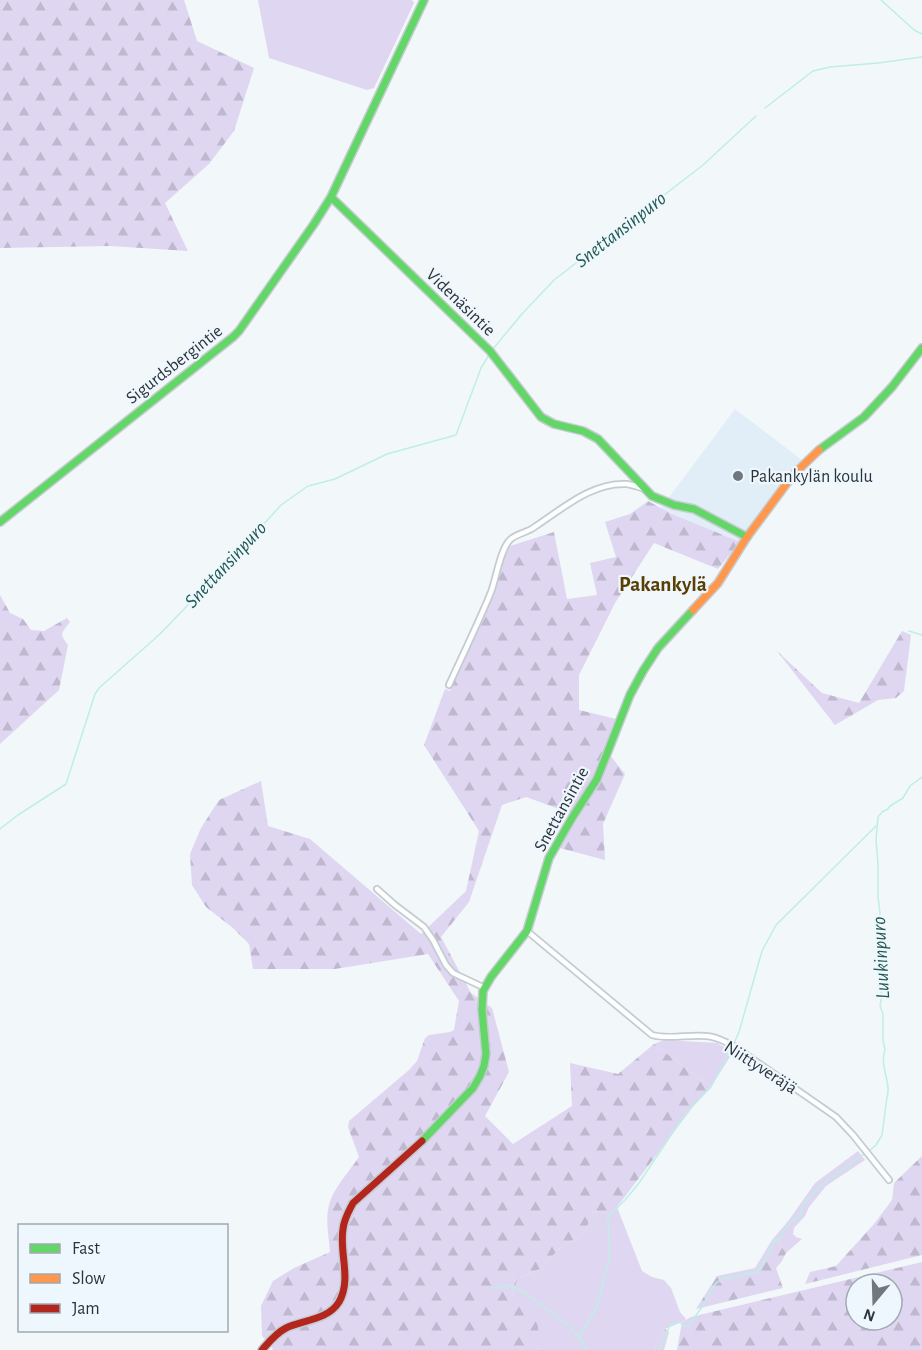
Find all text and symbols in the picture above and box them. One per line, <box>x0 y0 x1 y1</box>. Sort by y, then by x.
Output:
water label: Snettansinpuro <box>571 188 670 271</box>
street label: Videnäsintie <box>422 266 498 340</box>
street label: Sigurdsbergintie <box>123 322 226 408</box>
place label: Pakankylän koulu <box>750 468 873 486</box>
marker: Pakankylän koulu <box>731 469 745 483</box>
water label: Snettansinpuro <box>181 518 270 612</box>
district label: Pakankylä <box>619 574 707 595</box>
street label: Snettansintie <box>531 764 592 855</box>
water label: Luukinpuro <box>869 916 893 1000</box>
street label: Niittyveräjä <box>721 1038 800 1098</box>
legend <box>18 1224 228 1332</box>
text: Fast <box>72 1240 100 1258</box>
text: Slow <box>72 1270 105 1288</box>
north arrow <box>844 1272 904 1332</box>
text: Jam <box>72 1300 100 1318</box>
text: N <box>862 1306 877 1325</box>

